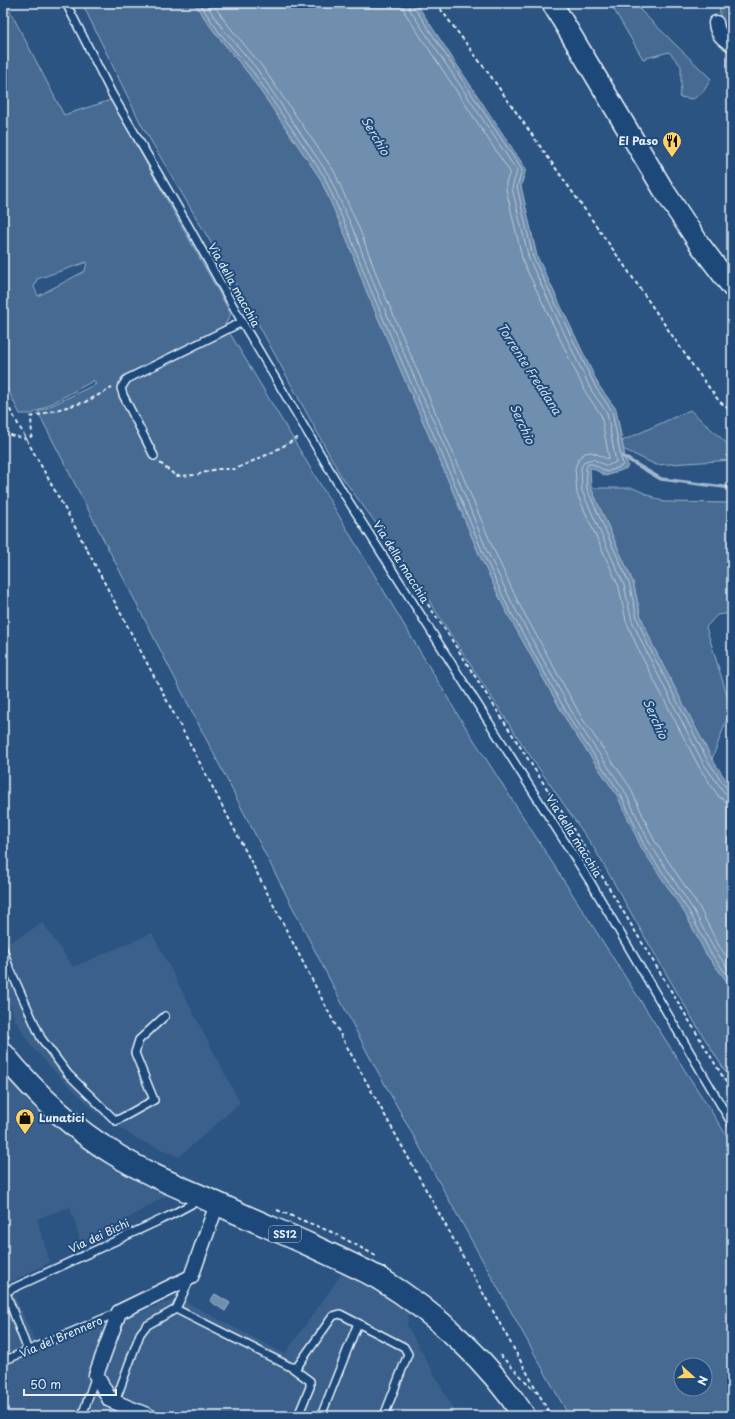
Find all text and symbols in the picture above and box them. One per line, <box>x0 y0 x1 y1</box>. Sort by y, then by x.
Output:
water label: Serchio <box>357 113 395 159</box>
restaurant icon: El Paso <box>661 130 683 158</box>
place label: El Paso <box>619 132 659 149</box>
street label: Via della macchia <box>204 239 265 330</box>
water label: Torrente Freddana <box>493 319 567 418</box>
water label: Serchio <box>506 401 540 448</box>
street label: Via della macchia <box>369 517 434 606</box>
water label: Serchio <box>639 696 673 743</box>
street label: Via della macchia <box>542 791 607 880</box>
shop icon: Lunatici <box>14 1107 36 1135</box>
place label: Lunatici <box>39 1109 84 1126</box>
street label: Via dei Bichi <box>66 1214 132 1257</box>
road number: SS12 <box>269 1226 301 1242</box>
street label: Via del Brennero <box>17 1311 105 1362</box>
north arrow <box>673 1357 713 1397</box>
scale bar <box>24 1371 116 1397</box>
text: N <box>693 1374 712 1388</box>
text: 50 m <box>30 1375 61 1393</box>

